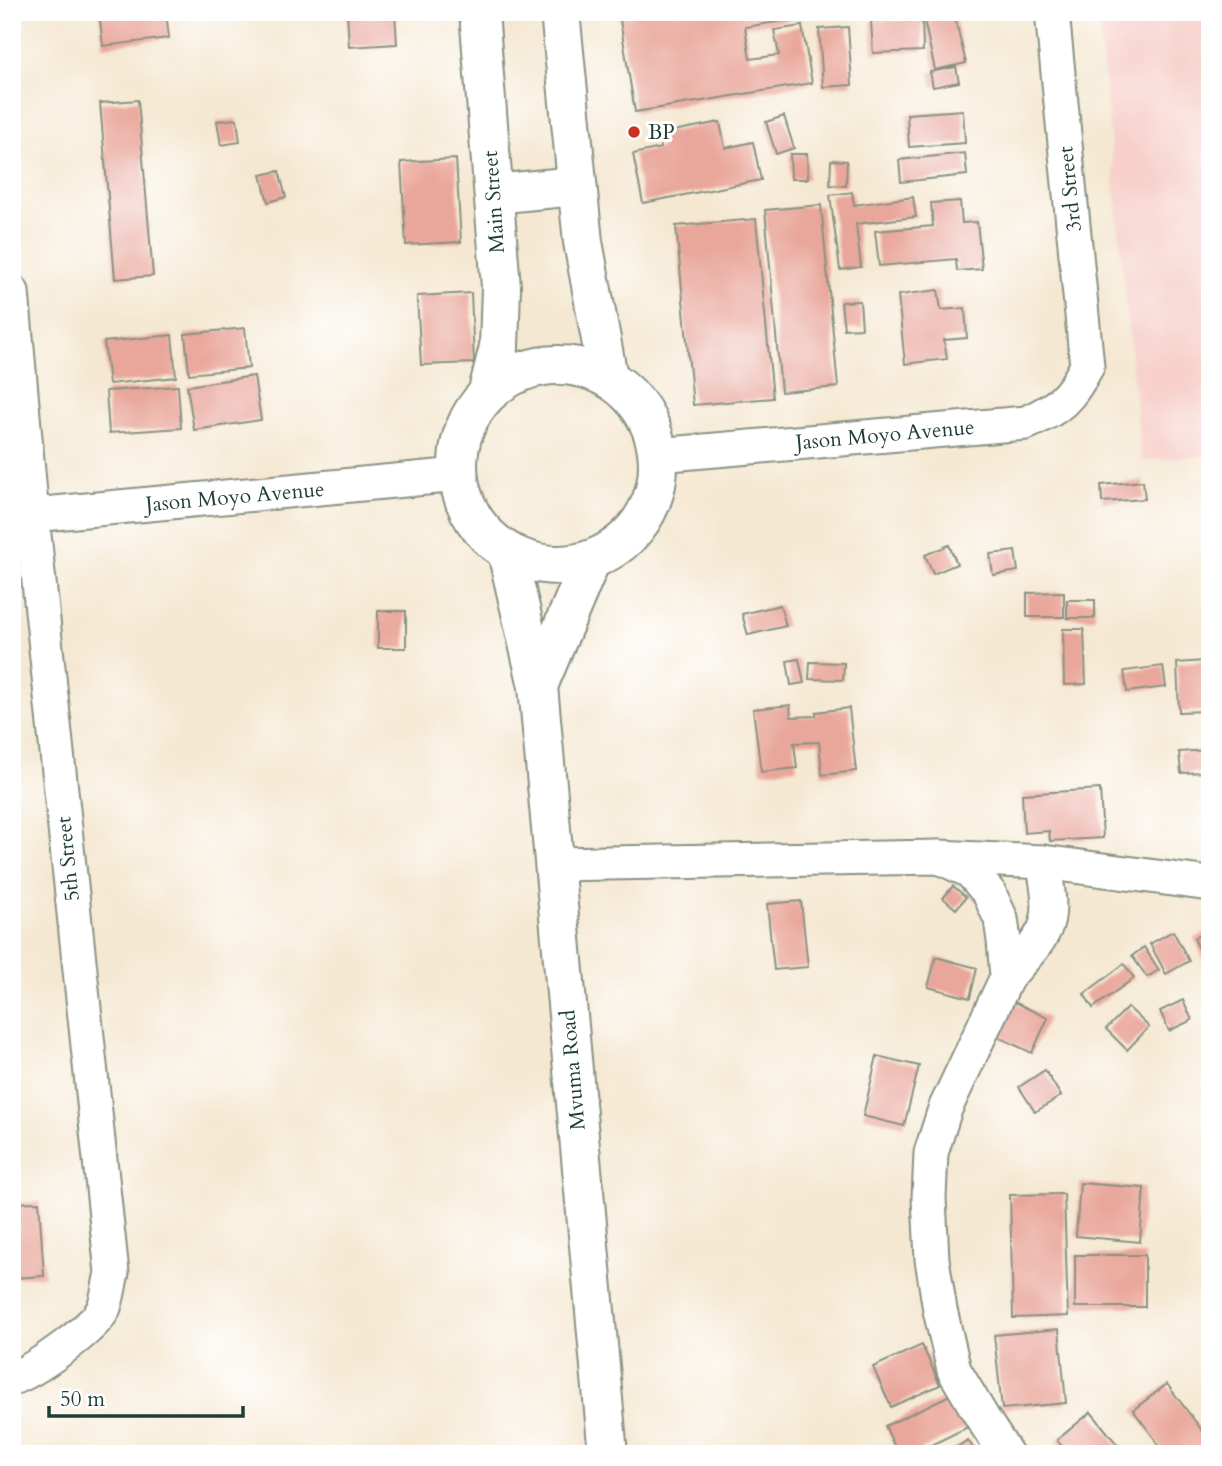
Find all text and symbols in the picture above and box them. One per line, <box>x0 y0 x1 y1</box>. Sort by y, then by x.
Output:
place label: BP <box>648 118 675 147</box>
marker: BP <box>626 124 642 140</box>
street label: 3rd Street <box>1051 144 1089 233</box>
street label: Main Street <box>476 149 512 254</box>
street label: Jason Moyo Avenue <box>791 413 976 458</box>
street label: Jason Moyo Avenue <box>141 475 326 520</box>
street label: 5th Street <box>49 815 87 903</box>
street label: Mvuma Road <box>553 1009 593 1131</box>
scale bar <box>49 1375 243 1419</box>
text: 50 m <box>60 1385 105 1414</box>

